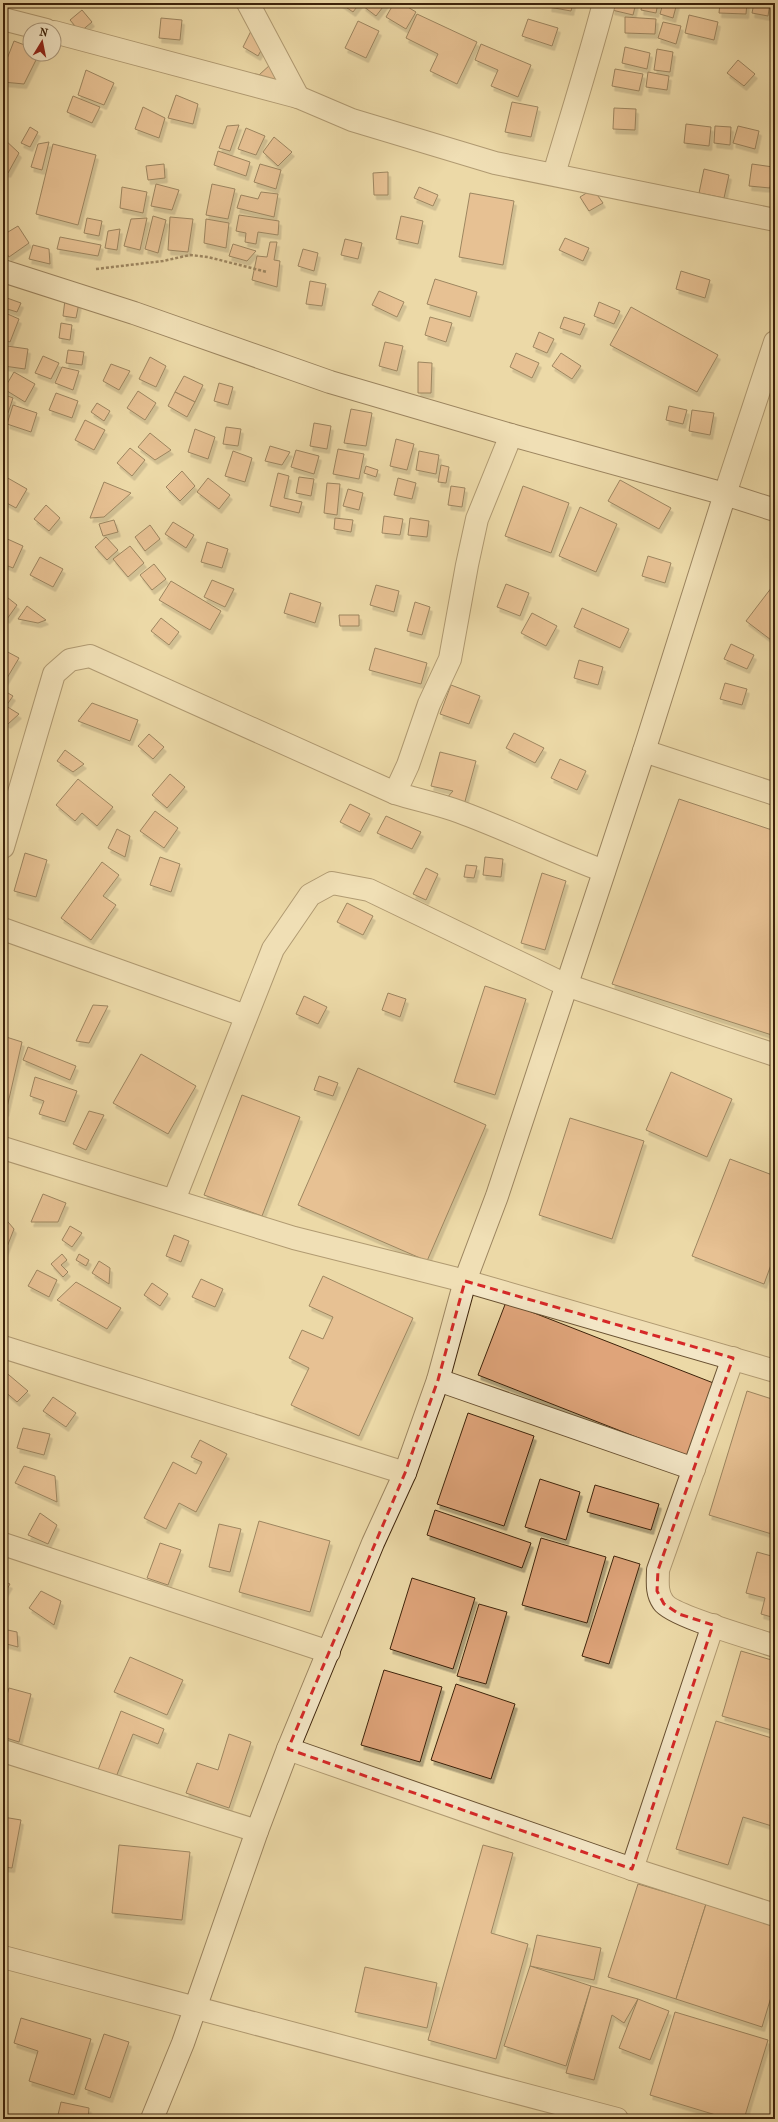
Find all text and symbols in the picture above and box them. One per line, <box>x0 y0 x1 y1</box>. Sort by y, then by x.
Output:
north arrow <box>22 22 62 62</box>
text: N <box>38 26 50 40</box>

